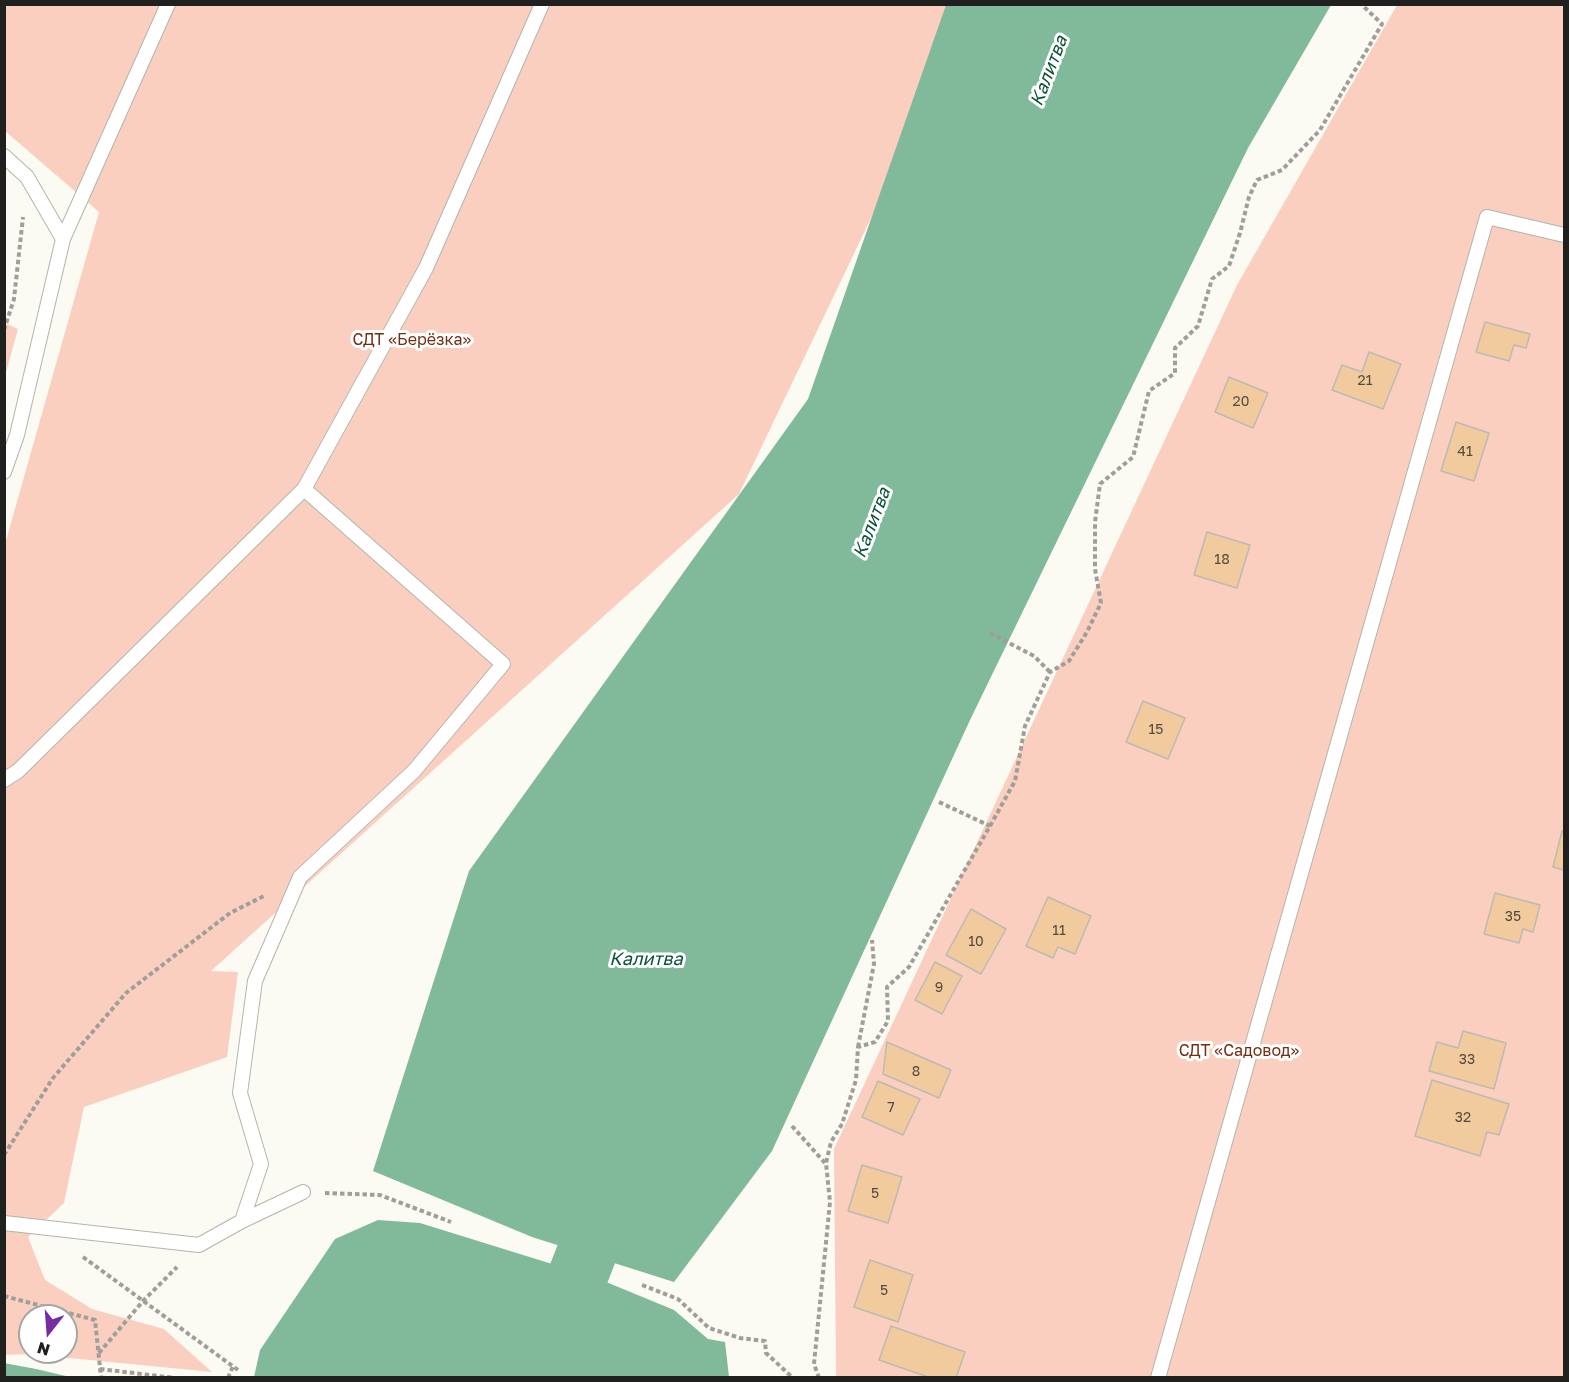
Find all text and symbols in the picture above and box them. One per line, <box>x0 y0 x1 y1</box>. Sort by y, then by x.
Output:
water label: Калитва <box>1026 33 1072 109</box>
park label: СДТ «Берёзка» <box>353 330 471 350</box>
house number: 21 <box>1358 373 1372 389</box>
house number: 20 <box>1233 394 1249 410</box>
house number: 41 <box>1457 444 1473 460</box>
water label: Калитва <box>849 485 895 561</box>
house number: 18 <box>1214 552 1230 568</box>
house number: 15 <box>1149 722 1163 738</box>
house number: 35 <box>1505 909 1521 925</box>
house number: 11 <box>1052 923 1066 939</box>
house number: 10 <box>968 934 984 950</box>
water label: Калитва <box>609 948 683 970</box>
house number: 9 <box>935 980 943 996</box>
park label: СДТ «Садовод» <box>1179 1041 1299 1061</box>
house number: 33 <box>1459 1052 1475 1068</box>
house number: 8 <box>912 1064 920 1080</box>
house number: 7 <box>887 1100 895 1116</box>
house number: 32 <box>1455 1110 1471 1126</box>
house number: 5 <box>871 1186 879 1202</box>
house number: 5 <box>880 1283 888 1299</box>
north arrow <box>18 1304 78 1364</box>
text: N <box>35 1338 52 1361</box>

